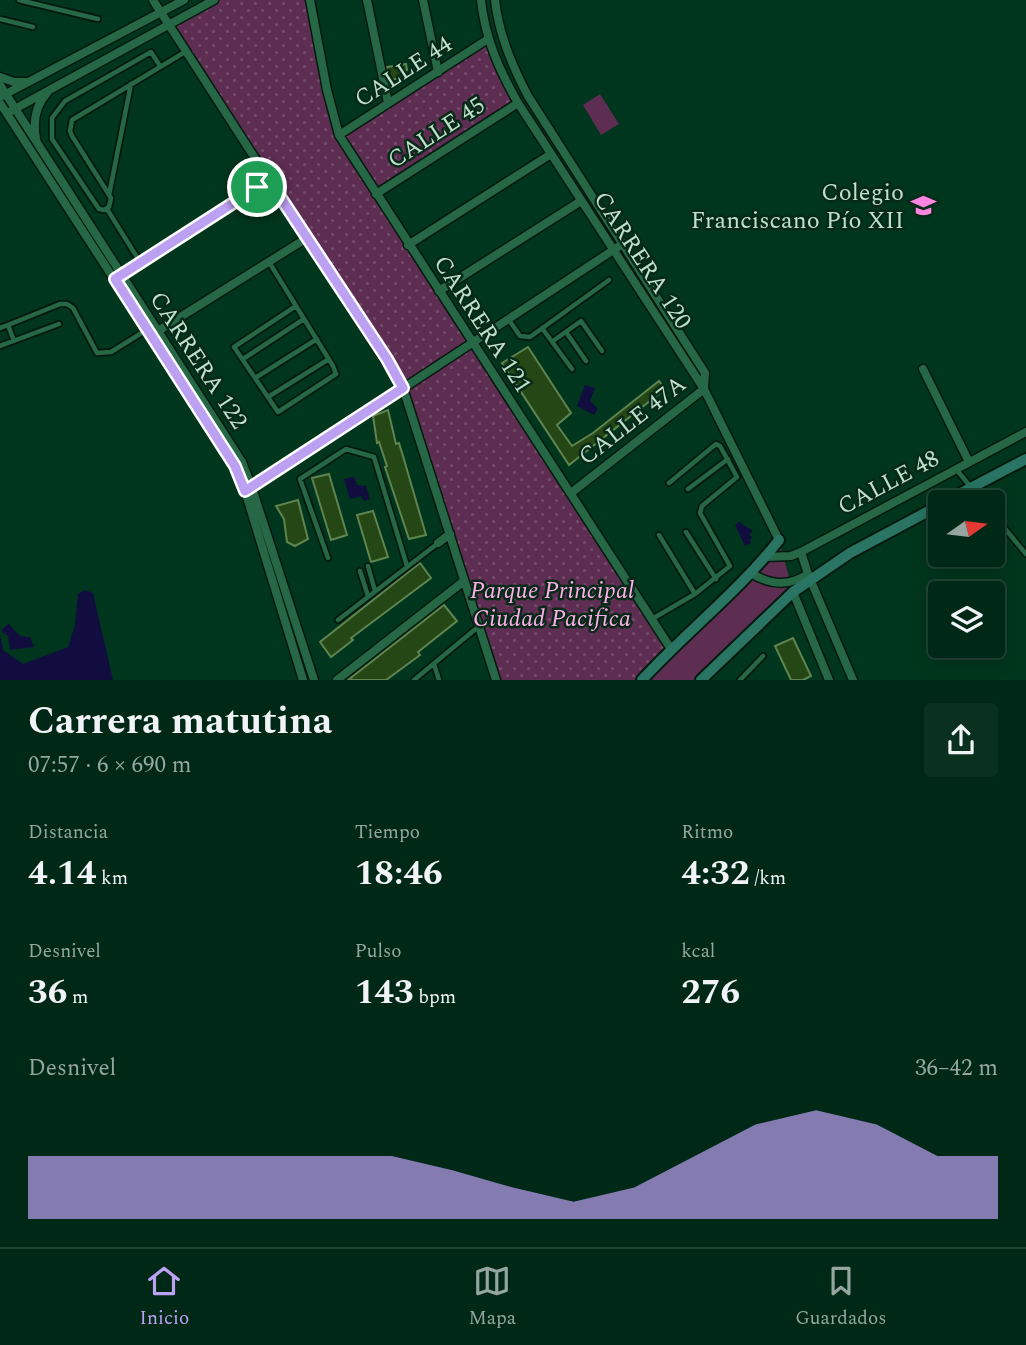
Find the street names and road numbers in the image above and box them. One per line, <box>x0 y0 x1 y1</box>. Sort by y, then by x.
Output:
street label: CALLE 44 <box>347 27 460 117</box>
street label: CALLE 45 <box>380 88 493 178</box>
street label: CARRERA 120 <box>584 184 700 337</box>
street label: CARRERA 121 <box>424 248 540 401</box>
street label: CARRERA 122 <box>140 284 256 437</box>
street label: CALLE 47A <box>571 367 694 475</box>
street label: CALLE 48 <box>831 441 946 525</box>

